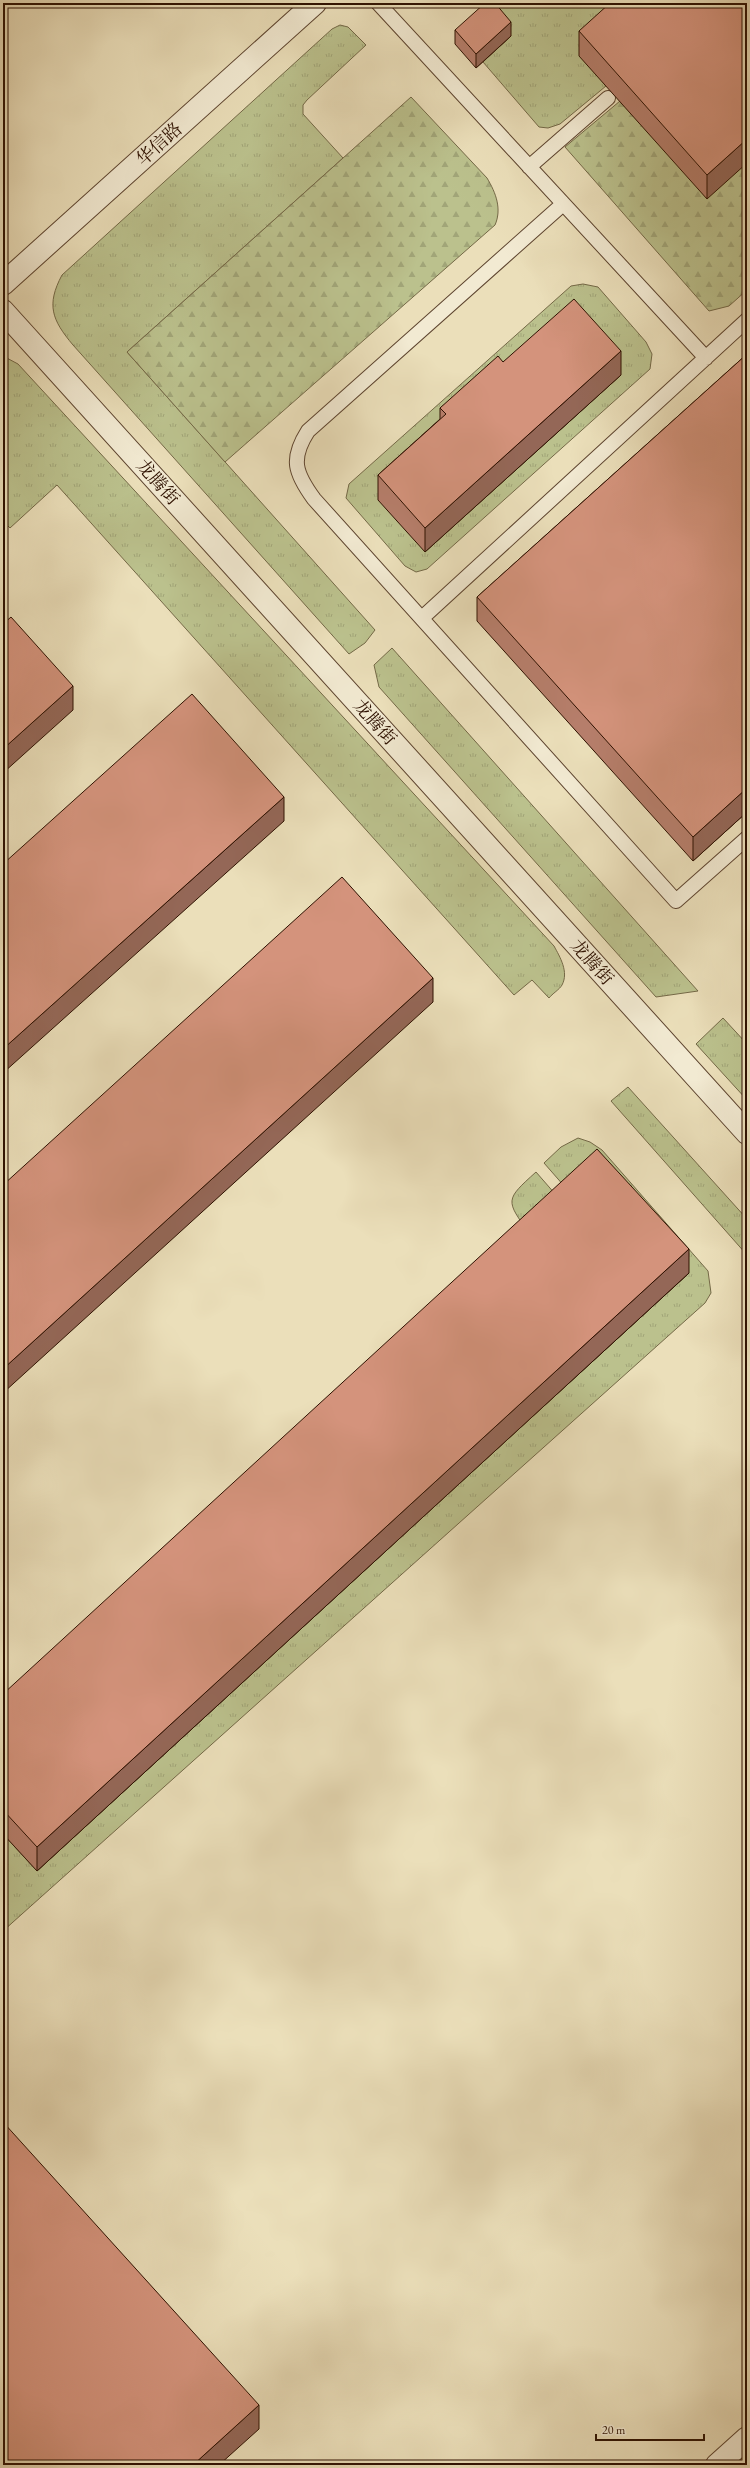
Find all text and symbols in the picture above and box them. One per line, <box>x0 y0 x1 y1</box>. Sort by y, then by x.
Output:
street label: 华信路 <box>131 117 186 170</box>
street label: 龙腾街 <box>132 454 185 509</box>
street label: 龙腾街 <box>349 694 402 749</box>
street label: 龙腾街 <box>566 934 619 989</box>
scale bar <box>596 2416 704 2442</box>
text: 20 m <box>602 2422 626 2438</box>

